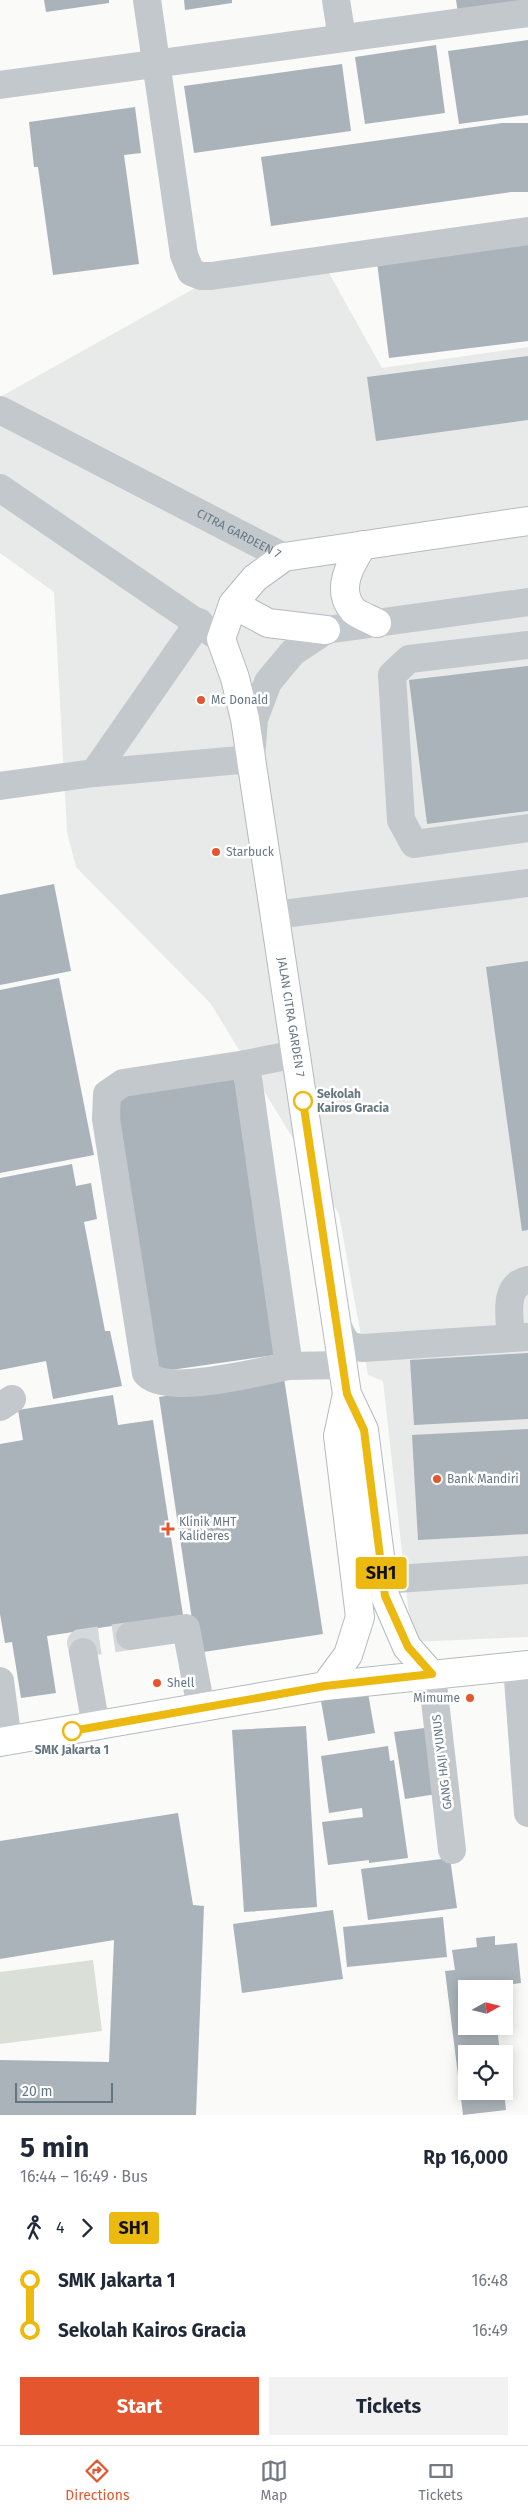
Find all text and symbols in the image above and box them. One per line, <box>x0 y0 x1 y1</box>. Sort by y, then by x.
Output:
street label: CITRA GARDEEN 7 <box>194 506 283 561</box>
place label: Mc Donald <box>211 693 268 707</box>
marker: Mc Donald <box>195 694 207 706</box>
place label: Starbuck <box>226 845 275 859</box>
marker: Starbuck <box>210 846 222 858</box>
street label: JALAN CITRA GARDEN 7 <box>275 956 307 1078</box>
place label: Sekolah Kairos Gracia <box>317 1087 389 1115</box>
marker: Sekolah Kairos Gracia <box>293 1091 313 1111</box>
place label: Bank Mandiri <box>447 1472 519 1486</box>
marker: Bank Mandiri <box>431 1473 443 1485</box>
place label: Klinik MHT Kalideres <box>179 1515 237 1543</box>
marker: Klinik MHT Kalideres <box>161 1522 175 1536</box>
line badge: SH1 <box>352 1557 410 1589</box>
text: SH1 <box>366 1562 396 1584</box>
place label: Shell <box>167 1676 195 1690</box>
marker: Shell <box>151 1677 163 1689</box>
place label: Mimume <box>413 1691 460 1705</box>
marker: Mimume <box>464 1692 476 1704</box>
street label: GANG HAJI YUNUS <box>429 1713 455 1810</box>
marker: SMK Jakarta 1 <box>62 1721 82 1741</box>
place label: SMK Jakarta 1 <box>35 1743 109 1757</box>
north arrow <box>458 1980 512 2035</box>
map controls <box>458 1980 513 2100</box>
button: locate <box>458 2045 513 2100</box>
scale bar <box>15 2080 112 2103</box>
text: 20 m <box>22 2083 52 2100</box>
text: 5 min <box>20 2131 89 2164</box>
text: Rp 16,000 <box>423 2146 508 2169</box>
text: 16:44 – 16:49 · Bus <box>20 2167 148 2186</box>
icon: walk <box>20 2214 48 2242</box>
icon: forward <box>73 2214 101 2242</box>
text: SH1 <box>119 2217 149 2239</box>
text: 4 <box>56 2218 65 2237</box>
text: SMK Jakarta 1 <box>58 2269 176 2292</box>
text: 16:48 <box>471 2271 508 2290</box>
text: Sekolah Kairos Gracia <box>58 2319 246 2342</box>
text: 16:49 <box>472 2321 508 2340</box>
button: Start <box>20 2377 259 2435</box>
button: Tickets <box>269 2377 508 2435</box>
tab: Directions <box>65 2457 129 2504</box>
tab: Map <box>260 2457 288 2504</box>
tab: Tickets <box>419 2457 463 2504</box>

